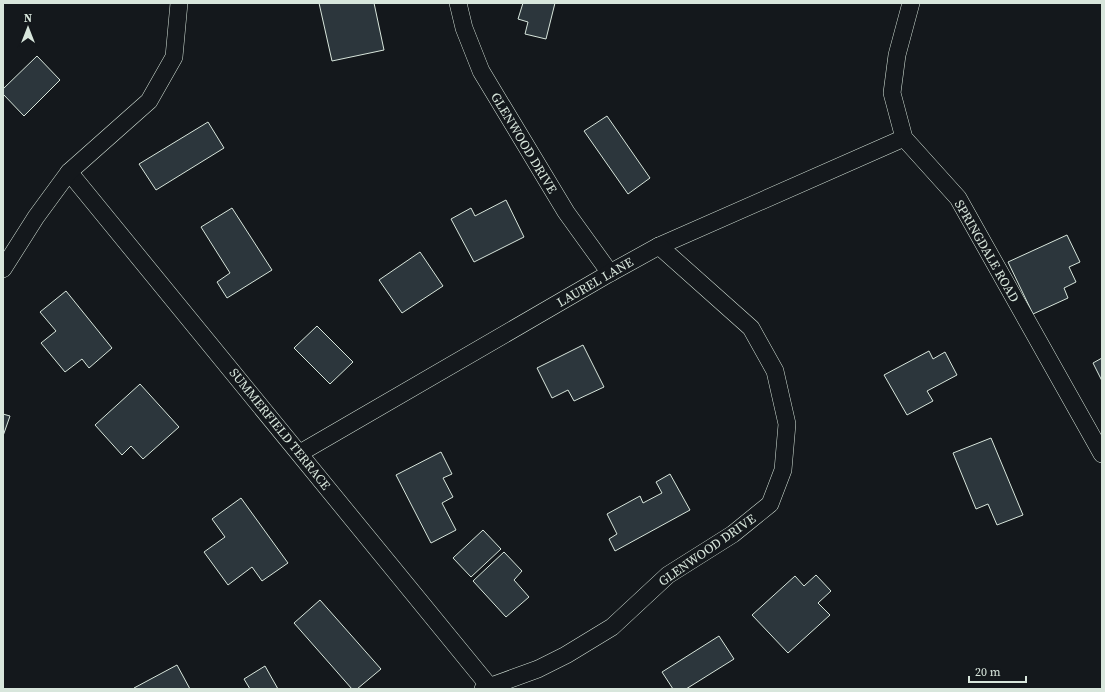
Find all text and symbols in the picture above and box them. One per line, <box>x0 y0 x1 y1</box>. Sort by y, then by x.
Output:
north arrow <box>8 8 48 48</box>
text: N <box>24 11 32 26</box>
street label: GLENWOOD DRIVE <box>487 89 561 197</box>
street label: SPRINGDALE ROAD <box>951 197 1023 305</box>
street label: LAUREL LANE <box>554 253 636 311</box>
street label: SUMMERFIELD TERRACE <box>226 365 334 493</box>
street label: GLENWOOD DRIVE <box>655 510 759 590</box>
scale bar <box>969 658 1026 684</box>
text: 20 m <box>975 664 1001 680</box>

